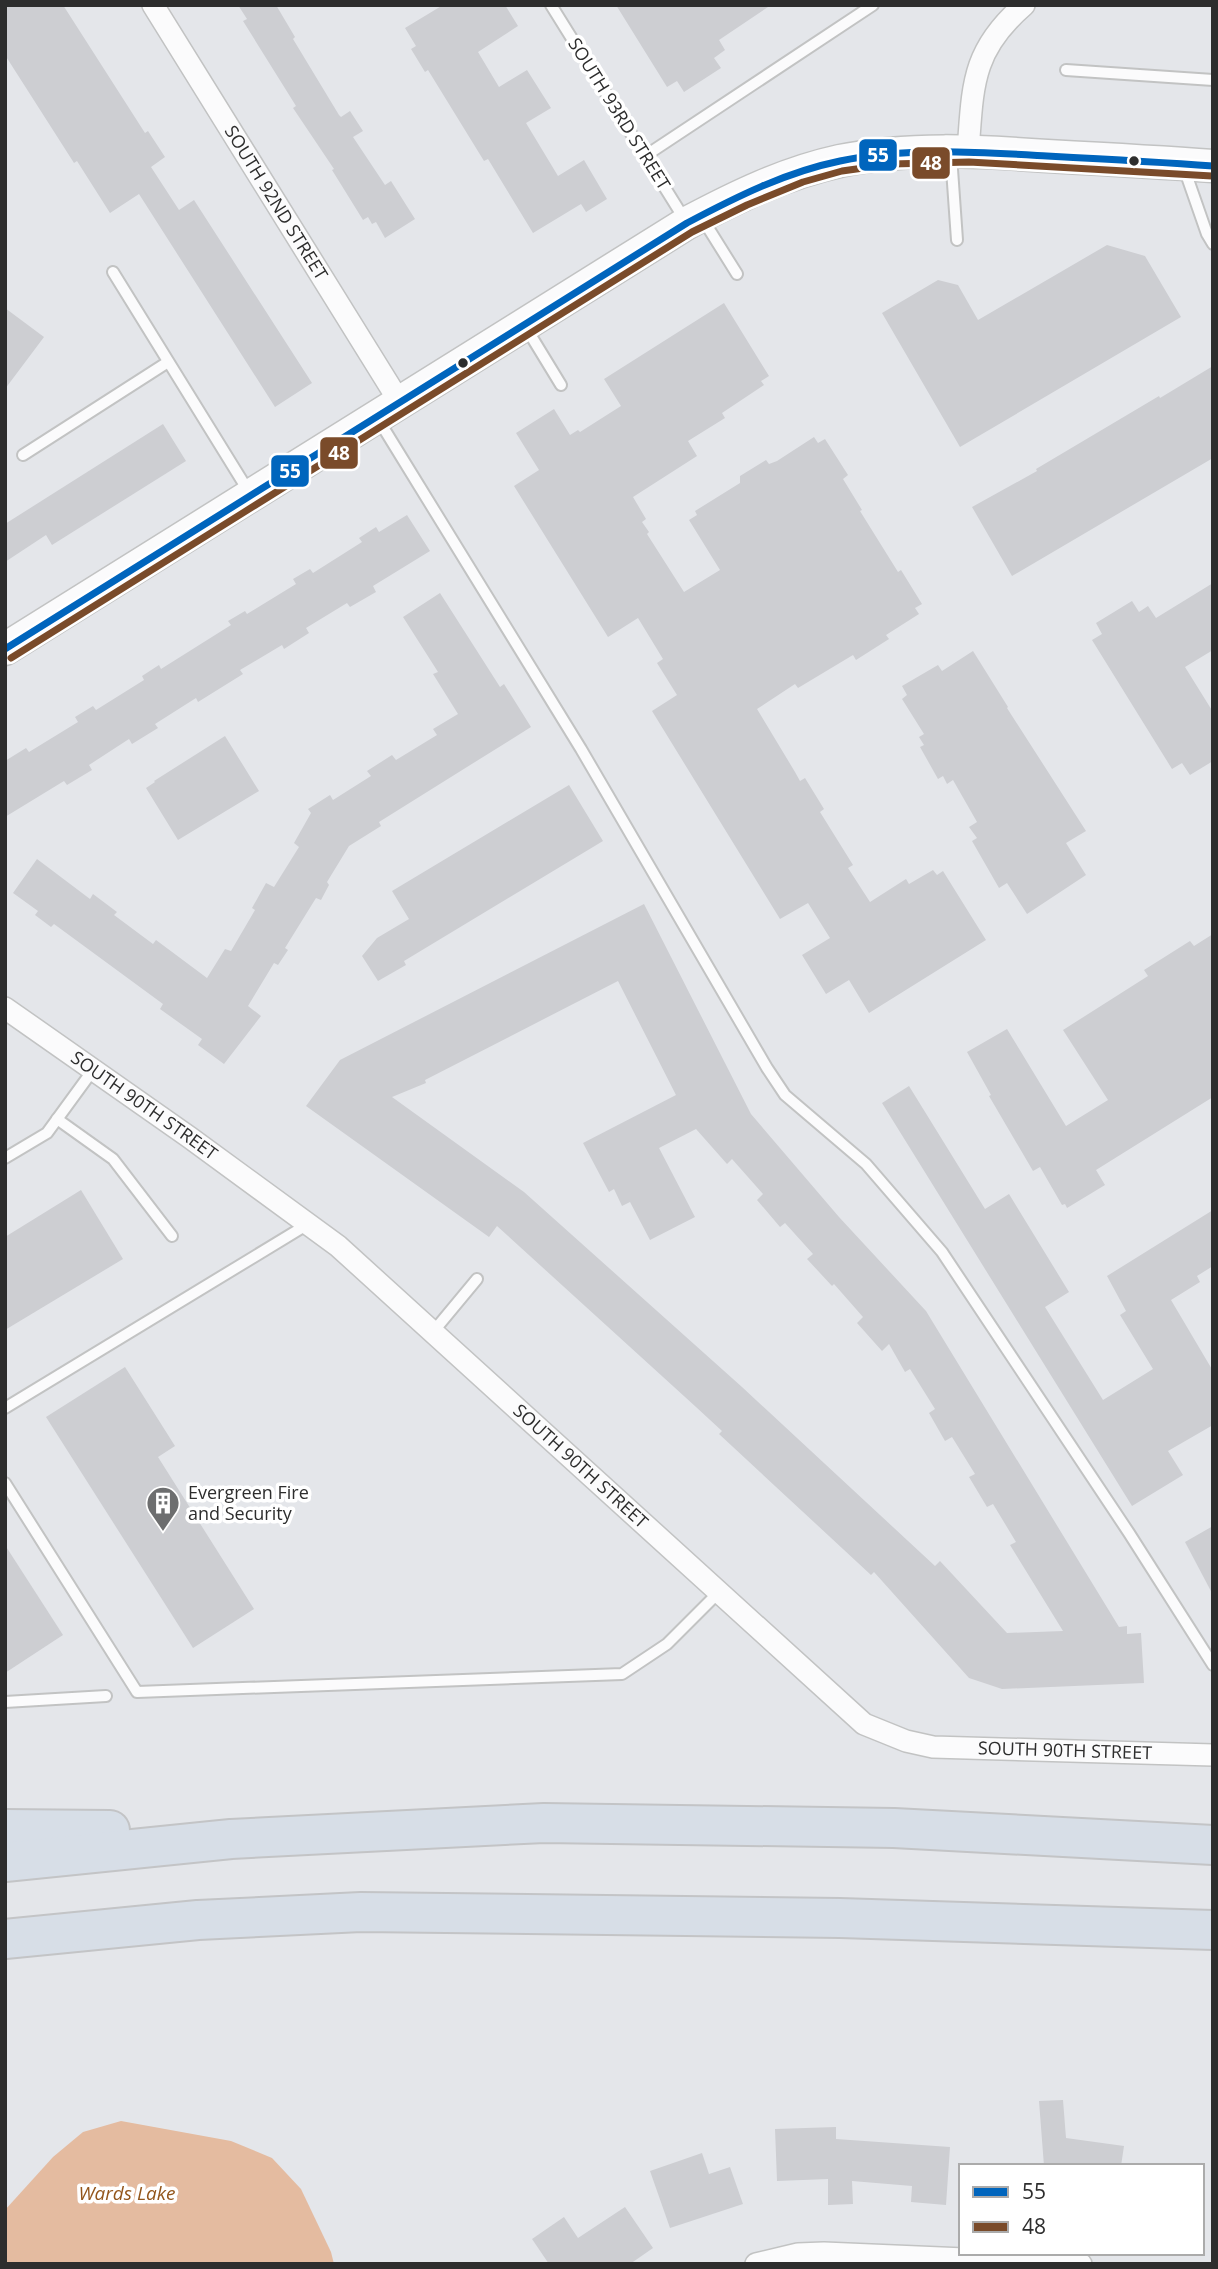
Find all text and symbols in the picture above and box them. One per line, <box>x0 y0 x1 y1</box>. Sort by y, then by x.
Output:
street label: SOUTH 93RD STREET <box>563 33 676 194</box>
street label: SOUTH 92ND STREET <box>220 121 334 284</box>
line badge: 55 <box>858 138 898 172</box>
text: 55 <box>867 142 889 168</box>
line badge: 48 <box>911 146 951 180</box>
text: 48 <box>920 150 942 176</box>
unlabelled marker <box>1127 154 1141 168</box>
unlabelled marker <box>456 356 470 370</box>
line badge: 48 <box>319 436 359 470</box>
text: 48 <box>328 440 350 466</box>
line badge: 55 <box>270 454 310 488</box>
text: 55 <box>279 458 301 484</box>
street label: SOUTH 90TH STREET <box>67 1045 223 1165</box>
street label: SOUTH 90TH STREET <box>509 1398 654 1533</box>
place label: Evergreen Fire and Security <box>188 1480 309 1525</box>
building icon: Evergreen Fire and Security <box>144 1484 182 1533</box>
street label: SOUTH 90TH STREET <box>977 1735 1152 1764</box>
legend <box>959 2164 1204 2255</box>
text: 55 <box>1022 2177 1046 2205</box>
water label: Wards Lake <box>78 2180 176 2206</box>
text: 48 <box>1022 2212 1046 2240</box>

